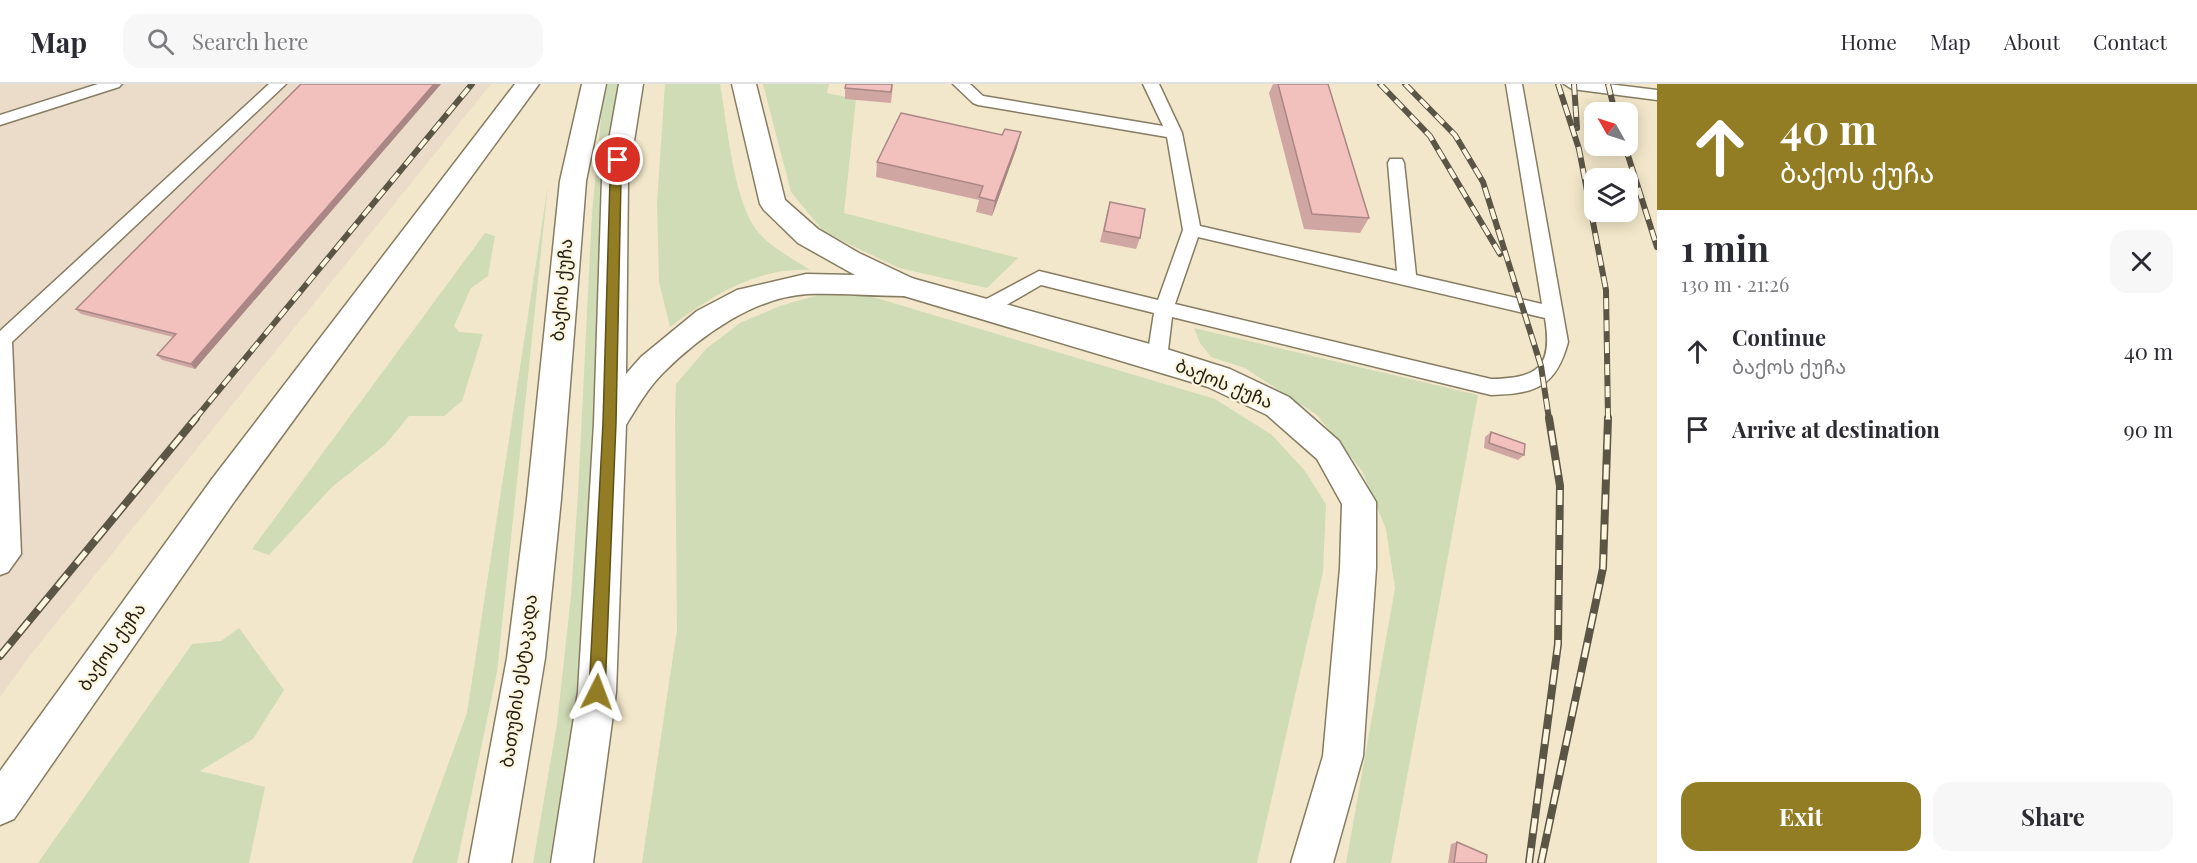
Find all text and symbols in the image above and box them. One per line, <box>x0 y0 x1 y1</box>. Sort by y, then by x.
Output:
search box <box>123 14 543 68</box>
text: Map <box>30 23 87 60</box>
icon: search <box>144 25 177 58</box>
text: Search here <box>192 26 308 56</box>
text: Home <box>1841 27 1897 55</box>
text: Map <box>1930 27 1971 55</box>
text: About <box>2004 27 2060 55</box>
text: Contact <box>2093 27 2167 55</box>
text: 40 m <box>1780 100 1877 156</box>
north arrow <box>1584 102 1638 156</box>
map controls <box>1584 102 1638 222</box>
icon: ahead <box>1681 108 1759 186</box>
pin <box>592 134 643 185</box>
icon: arrive <box>601 143 634 176</box>
text: ბაქოს ქუჩა <box>1780 154 1934 190</box>
button: layers <box>1584 168 1638 222</box>
text: 1 min <box>1681 223 1769 271</box>
button: close <box>2110 230 2173 293</box>
street label: ბაქოს ქუჩა <box>545 238 577 342</box>
text: 130 m · 21:26 <box>1681 270 1789 297</box>
text: Continue <box>1732 322 1826 352</box>
icon: ahead <box>1681 335 1714 368</box>
text: 40 m <box>2124 336 2173 366</box>
text: ბაქოს ქუჩა <box>1732 352 1846 379</box>
street label: ბაქოს ქუჩა <box>1172 353 1277 413</box>
icon: arrive <box>1681 413 1714 446</box>
text: Arrive at destination <box>1732 414 1940 444</box>
text: 90 m <box>2124 414 2173 444</box>
street label: ბათუმის ესტაკადა <box>494 593 542 769</box>
street label: ბაქოს ქუჩა <box>72 597 151 695</box>
position arrow <box>565 660 629 724</box>
button: Exit <box>1681 782 1921 851</box>
button: Share <box>1933 782 2173 851</box>

